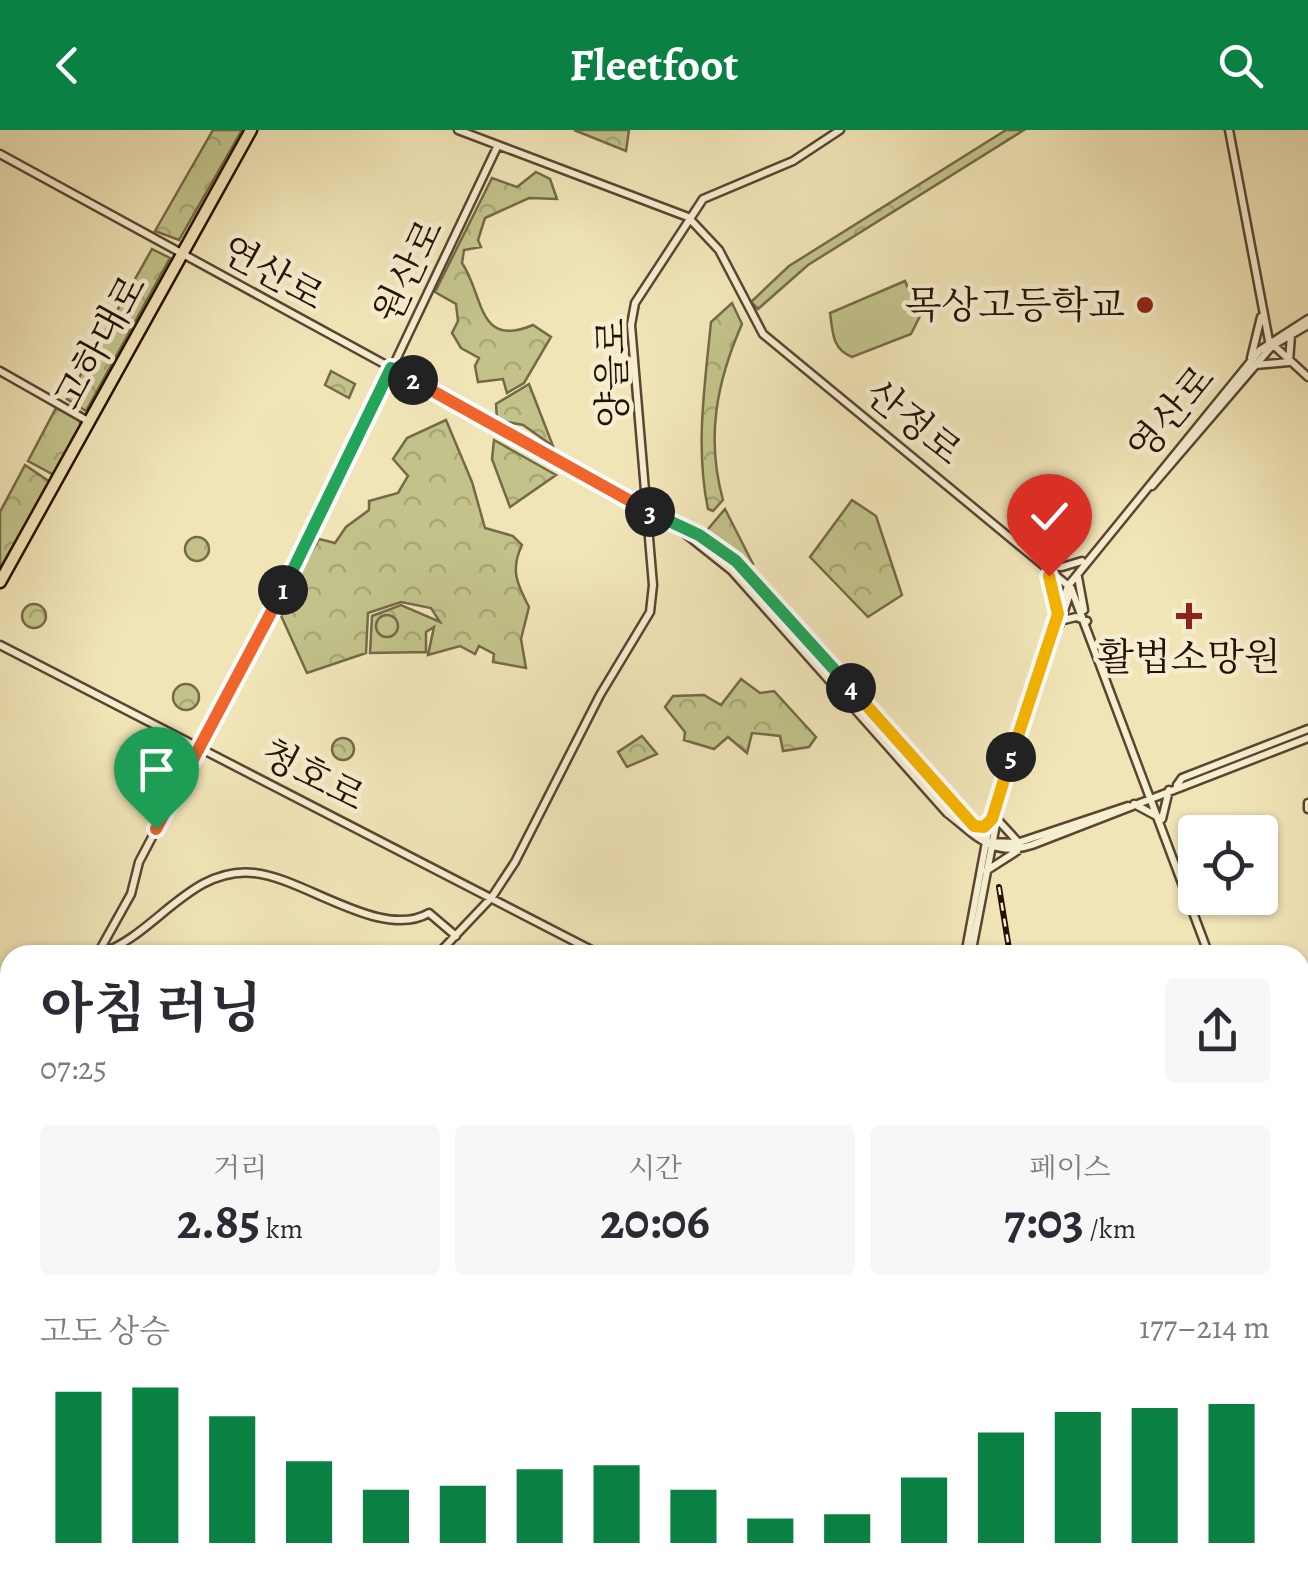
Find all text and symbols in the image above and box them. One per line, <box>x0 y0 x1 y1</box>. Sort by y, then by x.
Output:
text: Fleetfoot <box>570 34 738 96</box>
icon: back <box>40 38 95 93</box>
icon: search <box>1213 38 1268 93</box>
street label: 원산로 <box>360 210 456 332</box>
street label: 연산로 <box>212 224 334 322</box>
street label: 고하대로 <box>42 265 158 419</box>
place label: 목상고등학교 <box>905 279 1125 331</box>
marker: 목상고등학교 <box>1134 294 1156 316</box>
street label: 양을로 <box>585 317 639 429</box>
street label: 영산로 <box>1116 354 1226 472</box>
pin: 2 <box>388 355 438 405</box>
text: 2 <box>406 361 420 399</box>
street label: 산정로 <box>855 367 973 477</box>
pin <box>1007 474 1092 577</box>
pin: 3 <box>625 487 675 537</box>
icon: check <box>1022 489 1077 544</box>
text: 3 <box>644 493 656 531</box>
pin: 1 <box>258 565 308 615</box>
text: 1 <box>278 571 288 609</box>
marker: 활법소망원 <box>1176 603 1202 629</box>
place label: 활법소망원 <box>1097 631 1281 683</box>
pin: 4 <box>826 663 876 713</box>
text: 4 <box>844 669 858 707</box>
pin <box>114 727 199 830</box>
street label: 청호로 <box>252 727 374 823</box>
pin: 5 <box>986 732 1036 782</box>
text: 5 <box>1005 738 1017 776</box>
icon: arrive <box>129 742 184 797</box>
map controls <box>1178 815 1278 915</box>
button: locate <box>1178 815 1278 915</box>
text: 아침 러닝 <box>40 971 262 1046</box>
button: share <box>1165 978 1270 1083</box>
text: 07:25 <box>40 1046 107 1090</box>
text: 거리 <box>213 1149 267 1187</box>
text: 시간 <box>628 1149 682 1187</box>
text: 페이스 <box>1029 1149 1111 1187</box>
text: 2.85 <box>177 1187 260 1255</box>
text: 20:06 <box>600 1187 710 1255</box>
text: 7:03 <box>1004 1187 1084 1255</box>
text: km <box>260 1210 303 1248</box>
text: /km <box>1084 1210 1136 1248</box>
text: 177–214 m <box>1139 1305 1270 1349</box>
text: 고도 상승 <box>40 1309 170 1353</box>

